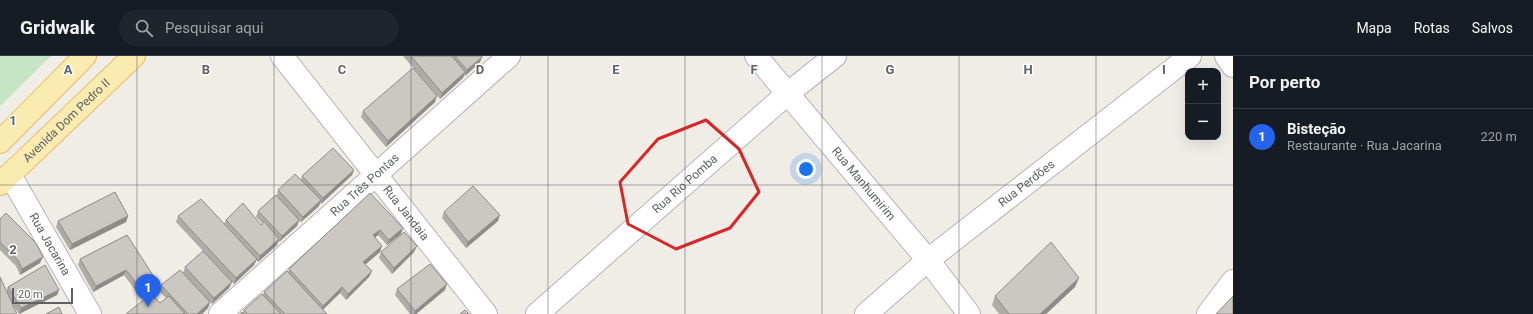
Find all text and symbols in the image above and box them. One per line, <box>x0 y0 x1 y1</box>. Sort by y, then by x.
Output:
search box <box>119 10 399 46</box>
text: Gridwalk <box>20 16 95 39</box>
icon: search <box>133 17 155 39</box>
text: Pesquisar aqui <box>165 19 264 37</box>
text: Mapa <box>1356 20 1392 36</box>
text: Rotas <box>1414 20 1450 36</box>
text: Salvos <box>1472 20 1513 36</box>
text: A <box>64 62 73 77</box>
text: B <box>202 62 210 77</box>
text: C <box>338 62 347 77</box>
text: D <box>476 62 484 77</box>
text: E <box>612 62 620 77</box>
text: F <box>750 62 758 77</box>
text: G <box>886 62 895 77</box>
text: H <box>1023 62 1033 77</box>
text: I <box>1162 62 1166 77</box>
map controls <box>1185 68 1221 140</box>
button: + <box>1185 68 1221 104</box>
text: Por perto <box>1249 72 1320 92</box>
street label: Avenida Dom Pedro II <box>20 76 113 165</box>
button: − <box>1185 104 1221 140</box>
text: 1 <box>9 113 17 128</box>
text: Bisteção <box>1287 120 1346 138</box>
text: 1 <box>1258 129 1266 144</box>
text: 220 m <box>1480 129 1517 144</box>
text: Restaurante · Rua Jacarina <box>1287 138 1442 153</box>
street label: Rua Manhumirim <box>829 144 898 223</box>
street label: Rua Três Pontas <box>328 151 402 219</box>
street label: Rua Rio Pomba <box>650 152 720 216</box>
street label: Rua Perdões <box>995 157 1057 210</box>
your location <box>796 159 816 179</box>
street label: Rua Jandaia <box>380 183 432 243</box>
street label: Rua Jacarina <box>26 211 73 278</box>
text: 2 <box>9 242 17 257</box>
pin: 1 <box>135 274 161 307</box>
scale bar <box>12 286 73 305</box>
text: 20 m <box>18 288 43 301</box>

